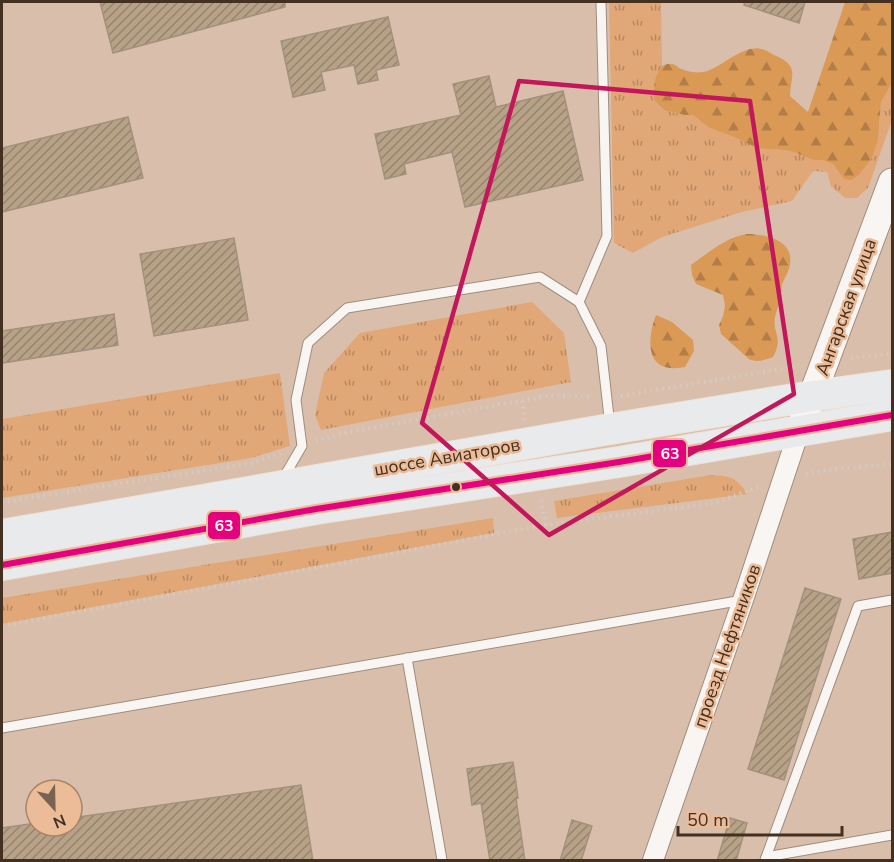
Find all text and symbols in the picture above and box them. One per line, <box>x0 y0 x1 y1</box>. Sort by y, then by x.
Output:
street label: Ангарская улица <box>810 235 882 379</box>
street label: шоссе Авиаторов <box>372 432 522 482</box>
line badge: 63 <box>652 439 687 468</box>
text: 63 <box>660 443 680 465</box>
unlabelled marker <box>450 481 462 493</box>
line badge: 63 <box>207 511 241 540</box>
text: 63 <box>214 515 234 537</box>
street label: проезд Нефтяников <box>688 561 766 731</box>
north arrow <box>24 778 84 838</box>
scale bar <box>678 799 842 837</box>
text: 50 m <box>687 808 729 832</box>
text: N <box>50 809 69 833</box>

